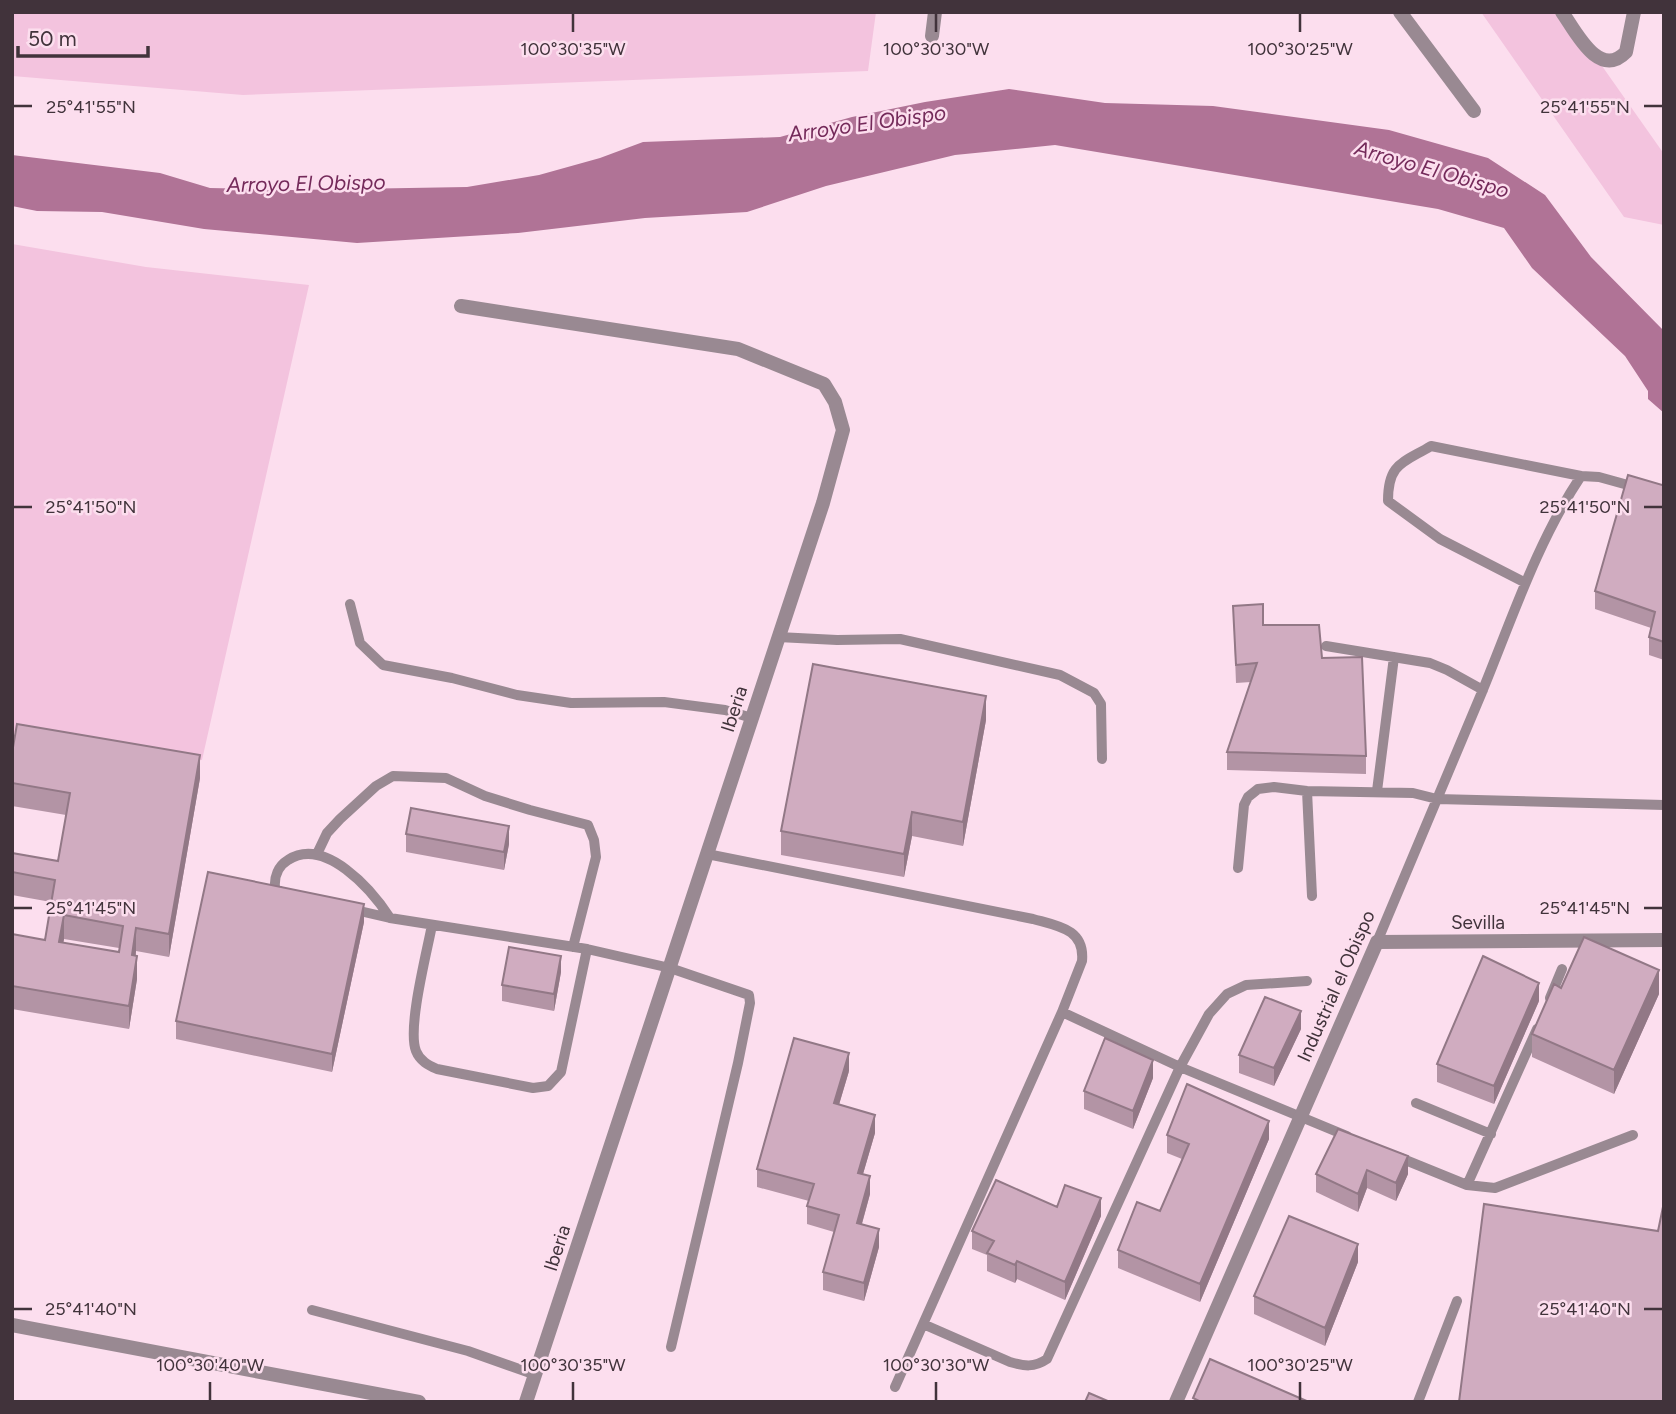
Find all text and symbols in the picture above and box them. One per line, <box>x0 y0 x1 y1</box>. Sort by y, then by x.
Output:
scale bar <box>18 14 147 58</box>
text: 50 m <box>28 26 77 51</box>
text: 100°30'35"W <box>520 38 626 60</box>
text: 100°30'30"W <box>883 38 990 60</box>
text: 100°30'25"W <box>1247 38 1353 60</box>
text: 25°41'55"N <box>46 96 136 118</box>
text: 25°41'55"N <box>1540 96 1630 118</box>
water label: Arroyo El Obispo <box>786 100 947 147</box>
water label: Arroyo El Obispo <box>1351 135 1512 203</box>
water label: Arroyo El Obispo <box>225 169 386 197</box>
text: 25°41'50"N <box>46 496 136 518</box>
text: 25°41'50"N <box>1540 496 1630 518</box>
street label: Iberia <box>716 683 752 735</box>
text: 25°41'45"N <box>46 897 136 919</box>
text: 25°41'45"N <box>1540 897 1630 919</box>
street label: Industrial el Obispo <box>1292 907 1380 1065</box>
street label: Sevilla <box>1451 911 1505 934</box>
street label: Iberia <box>539 1222 575 1274</box>
text: 25°41'40"N <box>45 1298 137 1320</box>
text: 25°41'40"N <box>1539 1298 1631 1320</box>
text: 100°30'40"W <box>156 1354 265 1376</box>
text: 100°30'35"W <box>520 1354 626 1376</box>
text: 100°30'30"W <box>883 1354 990 1376</box>
text: 100°30'25"W <box>1247 1354 1353 1376</box>

